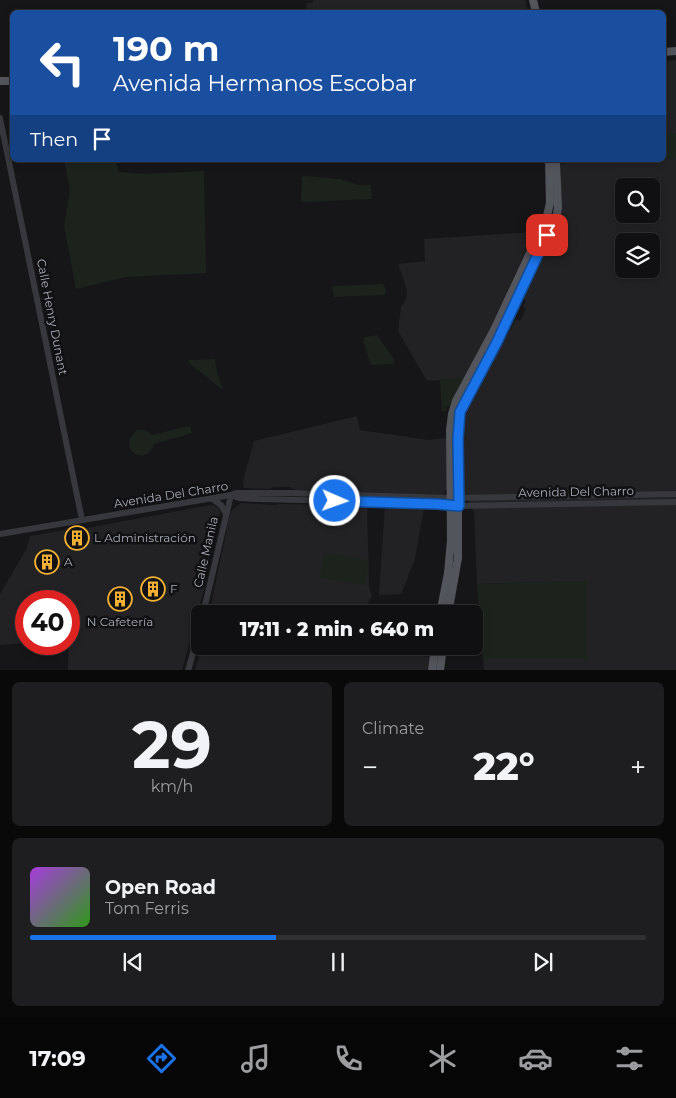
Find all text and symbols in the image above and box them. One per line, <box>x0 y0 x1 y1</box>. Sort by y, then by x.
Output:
text: 190 m <box>113 27 219 70</box>
icon: left <box>30 30 95 95</box>
text: Avenida Hermanos Escobar <box>113 70 417 97</box>
icon: arrive <box>88 125 116 153</box>
text: Then <box>30 128 78 151</box>
map controls <box>615 178 660 278</box>
button: search <box>615 178 660 223</box>
pin <box>526 214 568 256</box>
icon: arrive <box>533 221 561 249</box>
button: layers <box>615 233 660 278</box>
street label: Calle Henry Dunant <box>34 258 71 376</box>
position arrow <box>308 474 360 526</box>
street label: Avenida Del Charro <box>113 478 229 511</box>
street label: Avenida Del Charro <box>518 483 634 500</box>
street label: Calle Manila <box>190 515 221 589</box>
building icon: L Administración <box>64 525 90 551</box>
place label: L Administración <box>94 530 196 545</box>
building icon: A <box>34 549 60 575</box>
place label: A <box>64 554 73 569</box>
building icon: F <box>140 576 166 602</box>
place label: F <box>170 581 178 596</box>
building icon: N Cafetería <box>107 586 133 612</box>
speed limit sign: 40 <box>15 590 80 655</box>
place label: N Cafetería <box>87 614 153 629</box>
text: 17:11 · 2 min · 640 m <box>240 618 434 641</box>
text: 29 <box>132 705 212 784</box>
text: Climate <box>362 719 424 738</box>
text: 22° <box>473 743 535 790</box>
text: − <box>362 750 378 784</box>
text: + <box>630 750 646 784</box>
text: km/h <box>151 777 193 796</box>
text: Open Road <box>105 876 216 899</box>
text: Tom Ferris <box>105 899 189 918</box>
icon: previous <box>119 948 147 976</box>
icon: pause <box>324 948 352 976</box>
icon: next <box>529 948 557 976</box>
icon: directions <box>144 1041 179 1076</box>
icon: music <box>238 1041 273 1076</box>
icon: phone <box>331 1041 366 1076</box>
icon: climate <box>425 1041 460 1076</box>
icon: car <box>518 1041 553 1076</box>
icon: filters <box>612 1041 647 1076</box>
text: 17:09 <box>29 1045 86 1072</box>

